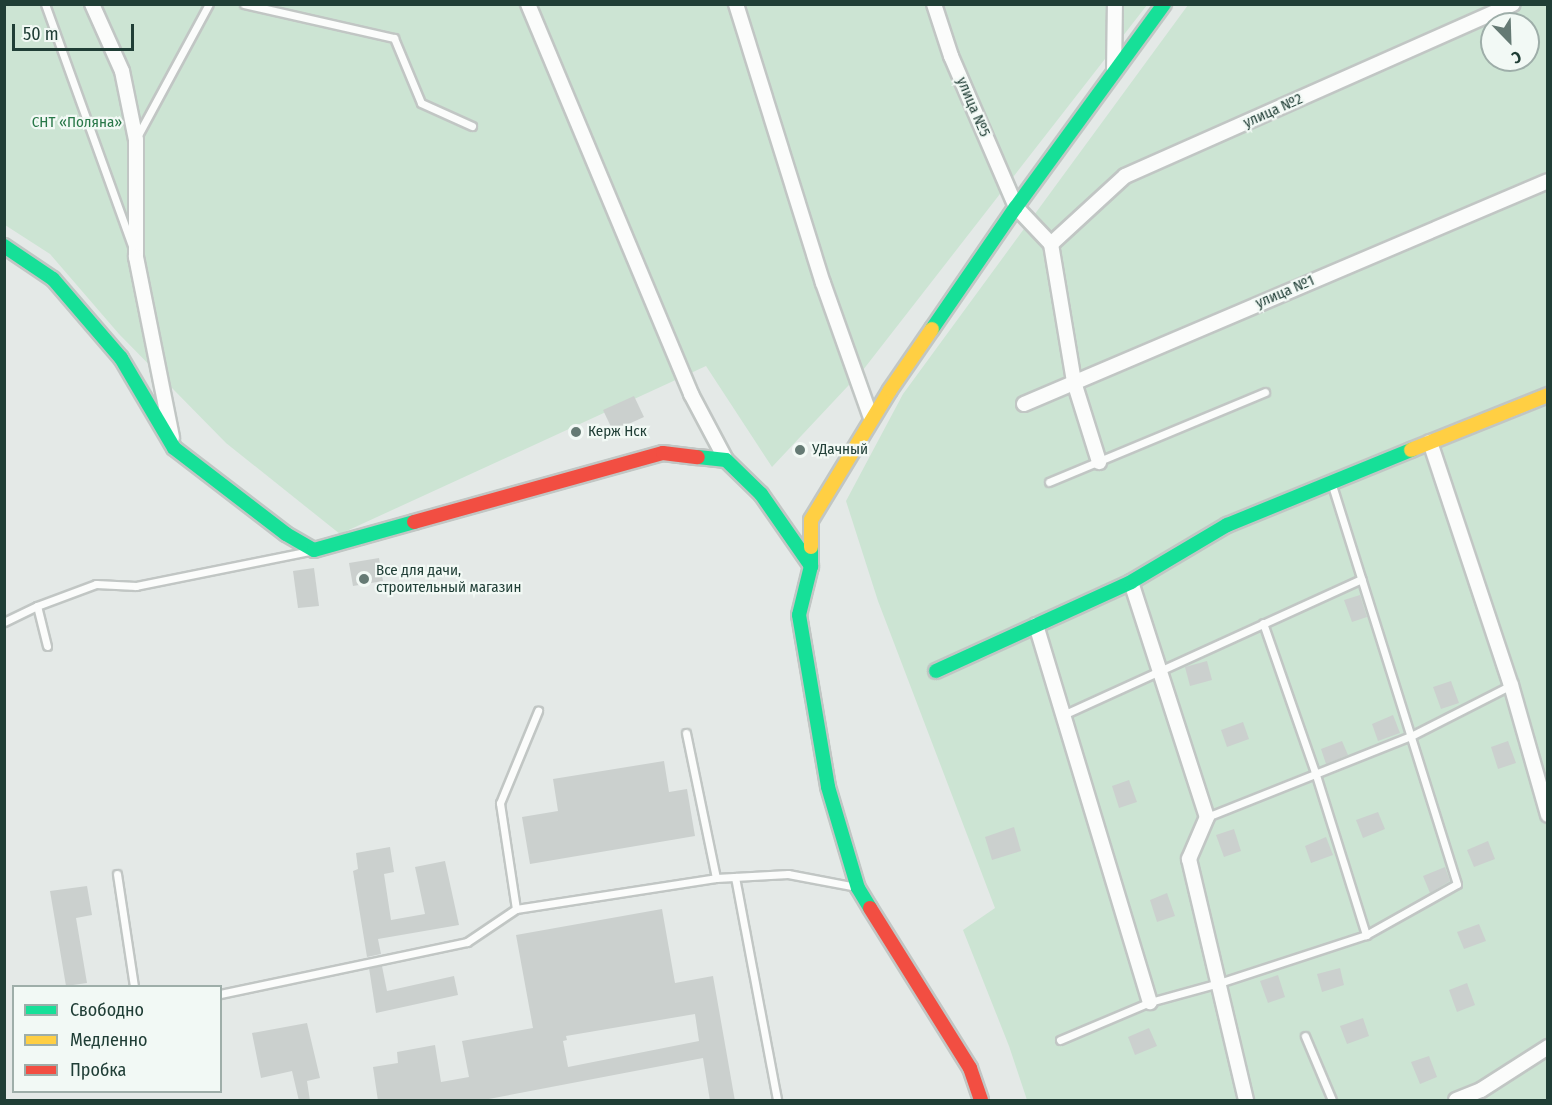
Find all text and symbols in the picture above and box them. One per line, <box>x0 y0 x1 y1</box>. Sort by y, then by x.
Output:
scale bar <box>15 12 136 50</box>
north arrow <box>1480 12 1540 72</box>
text: 50 m <box>23 23 59 45</box>
text: С <box>1509 47 1524 68</box>
street label: улица №5 <box>952 74 994 140</box>
street label: улица №2 <box>1241 90 1305 132</box>
park label: СНТ «Поляна» <box>32 114 122 132</box>
street label: улица №1 <box>1253 272 1317 312</box>
place label: Керж Нск <box>588 423 647 441</box>
marker: Керж Нск <box>569 425 583 439</box>
place label: УДачный <box>812 441 868 459</box>
marker: УДачный <box>793 443 807 457</box>
place label: Все для дачи, строительный магазин <box>376 561 521 596</box>
marker: Все для дачи, строительный магазин <box>357 572 371 586</box>
legend <box>12 985 222 1093</box>
text: Свободно <box>70 999 144 1021</box>
text: Медленно <box>70 1029 148 1051</box>
text: Пробка <box>70 1059 126 1081</box>

